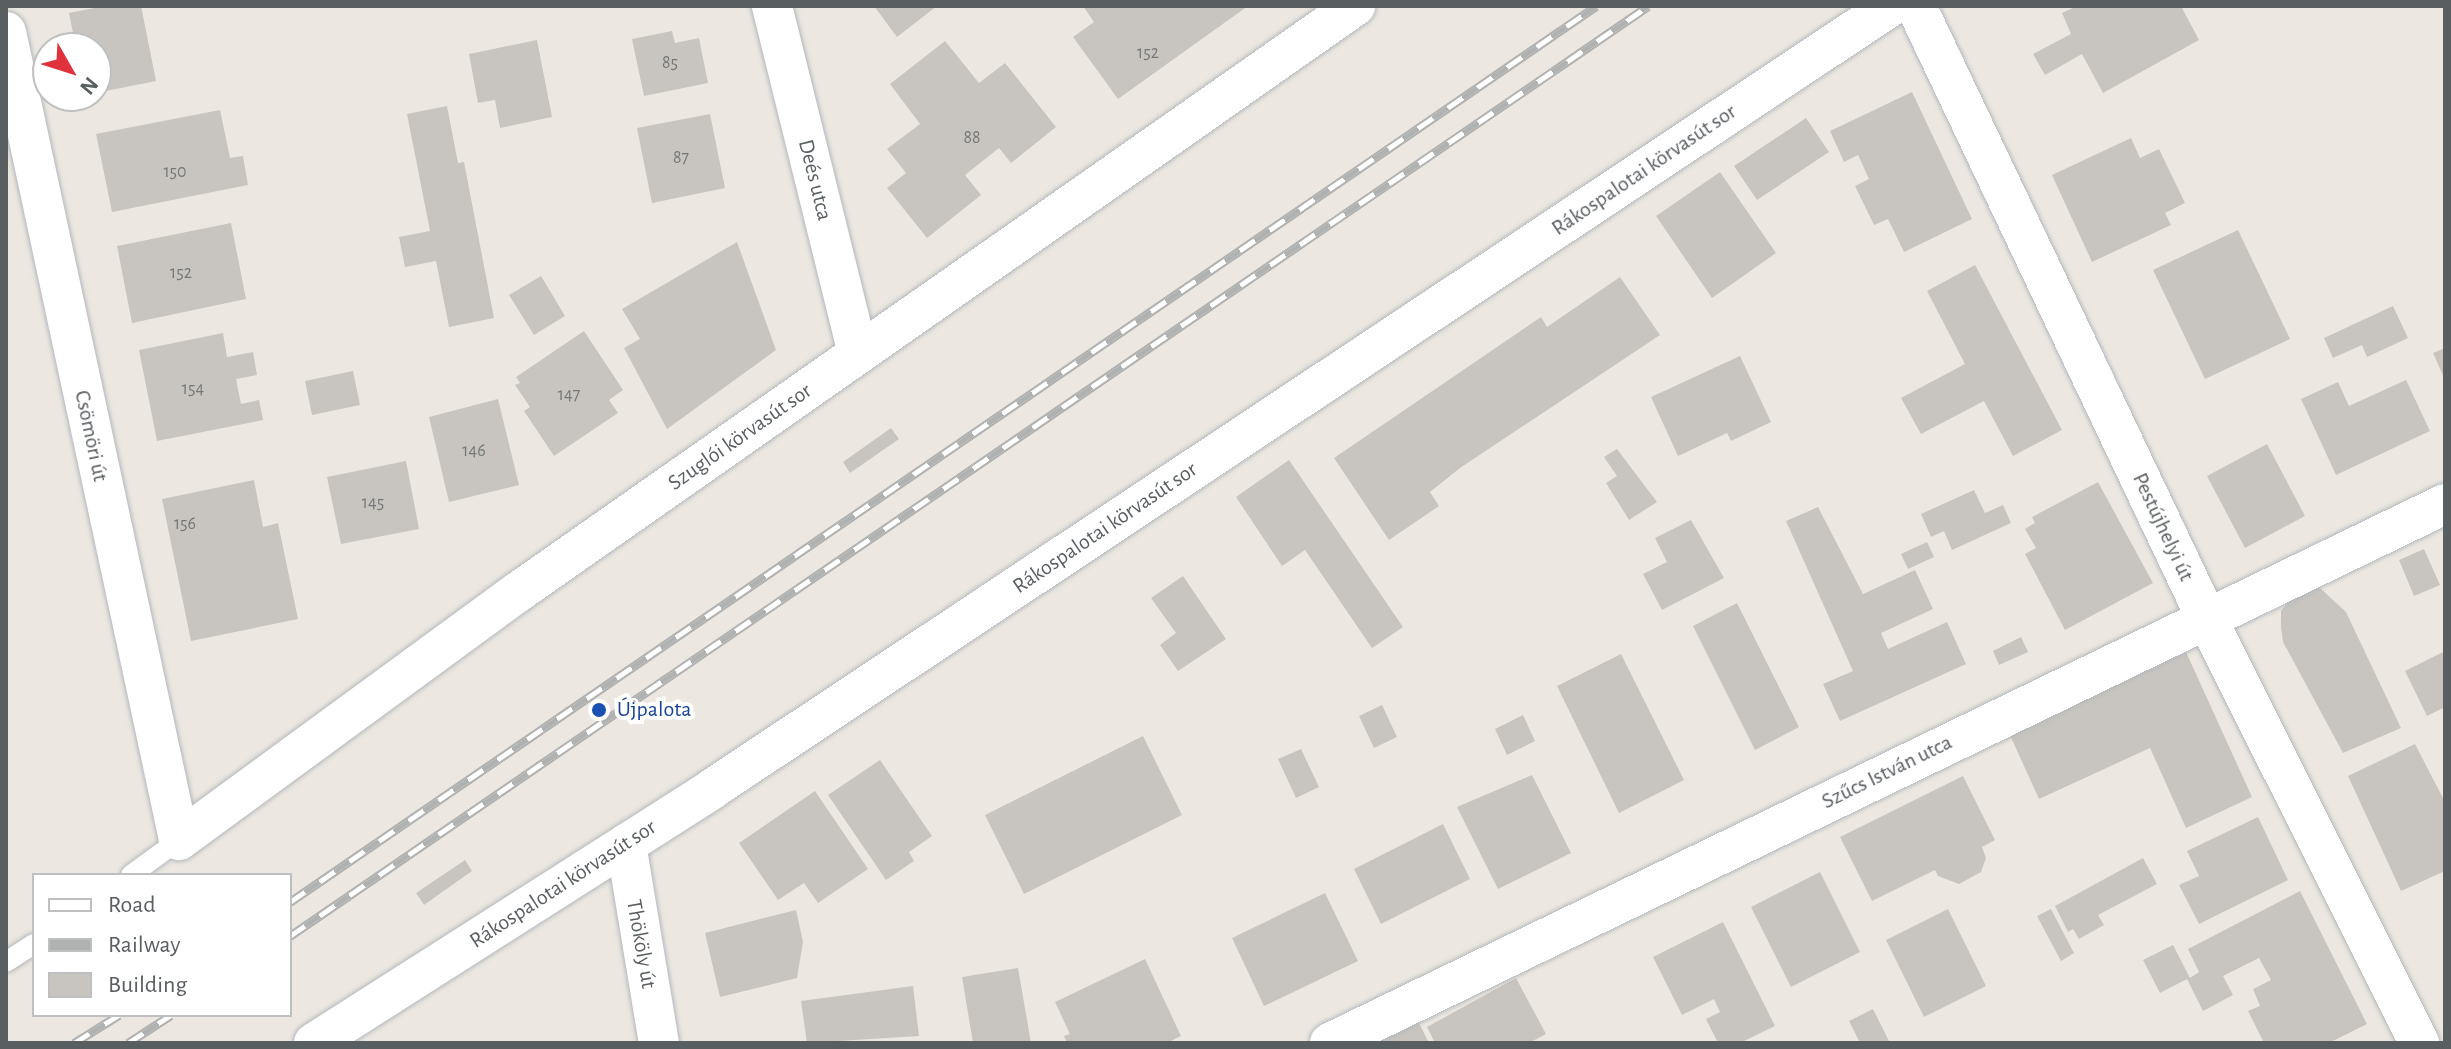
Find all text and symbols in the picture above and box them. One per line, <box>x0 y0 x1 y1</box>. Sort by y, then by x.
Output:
north arrow <box>32 32 112 112</box>
house number: 152 <box>1137 42 1159 64</box>
house number: 85 <box>662 52 678 74</box>
text: N <box>76 73 102 99</box>
street label: Rákospalotai körvasút sor <box>1547 98 1741 242</box>
house number: 88 <box>963 127 981 149</box>
street label: Deés utca <box>792 137 838 223</box>
house number: 87 <box>673 147 689 169</box>
house number: 150 <box>163 161 187 183</box>
house number: 152 <box>170 262 192 284</box>
house number: 154 <box>182 378 204 400</box>
street label: Szuglói körvasút sor <box>663 378 817 496</box>
house number: 147 <box>558 384 580 406</box>
street label: Csömöri út <box>68 388 114 484</box>
house number: 146 <box>462 440 486 462</box>
street label: Rákospalotai körvasút sor <box>1008 456 1202 600</box>
street label: Pestújhelyi út <box>2126 469 2200 585</box>
house number: 145 <box>362 492 384 514</box>
house number: 156 <box>174 513 196 535</box>
place label: Újpalota <box>617 697 691 723</box>
marker: Újpalota <box>588 699 610 721</box>
street label: Szűcs István utca <box>1818 729 1956 815</box>
street label: Rákospalotai körvasút sor <box>465 814 661 954</box>
legend <box>32 873 292 1017</box>
text: Road <box>108 893 156 917</box>
street label: Thököly út <box>620 897 662 991</box>
text: Railway <box>108 933 180 957</box>
text: Building <box>108 973 187 997</box>

